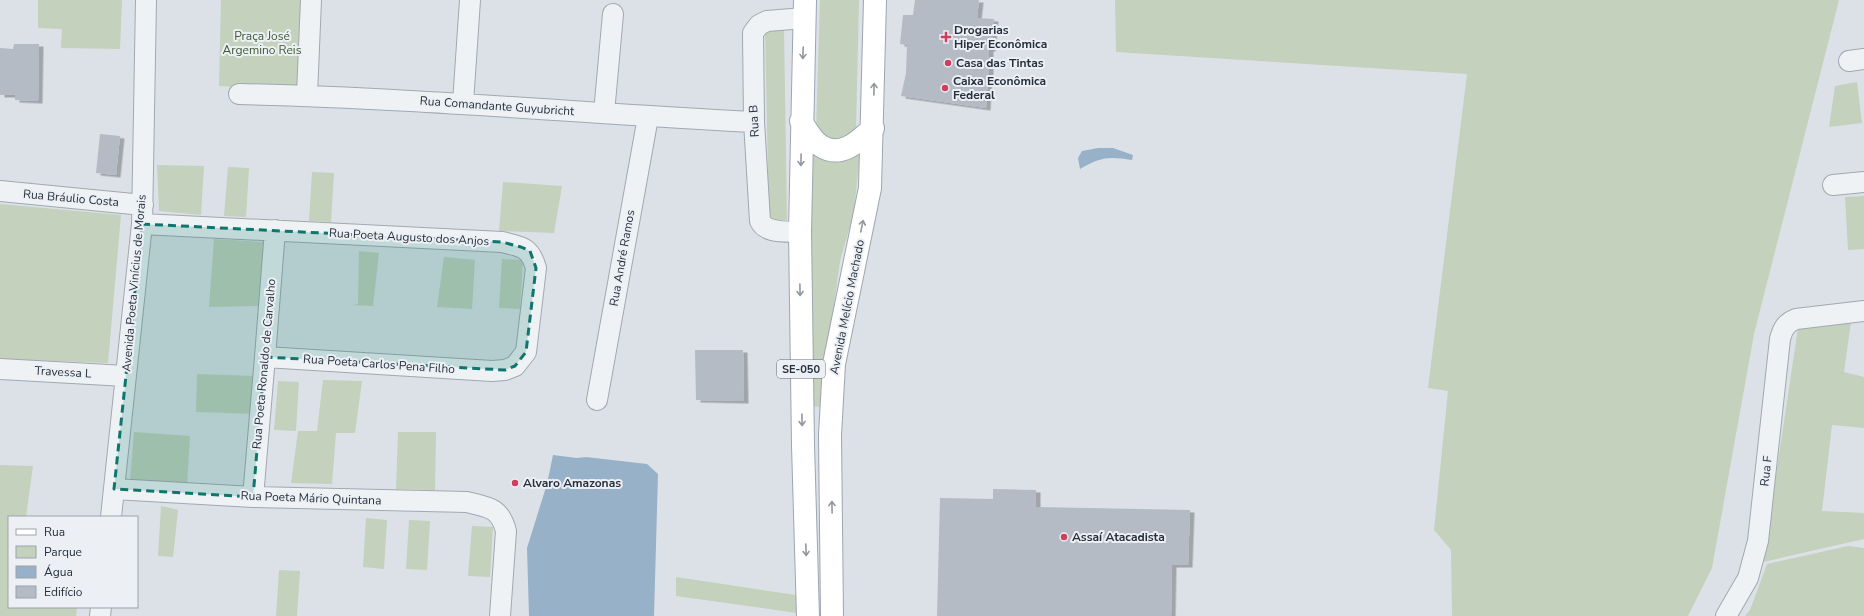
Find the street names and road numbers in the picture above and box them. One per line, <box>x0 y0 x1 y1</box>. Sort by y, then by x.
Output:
street label: Rua Comandante Guyubricht <box>419 93 576 119</box>
street label: Rua B <box>745 104 763 138</box>
street label: Rua Bráulio Costa <box>22 186 120 210</box>
street label: Avenida Poeta Vinícius de Morais <box>118 193 150 372</box>
street label: Rua André Ramos <box>606 208 638 307</box>
street label: Rua Poeta Augusto dos Anjos <box>328 225 490 249</box>
street label: Avenida Melício Machado <box>826 238 868 376</box>
street label: Rua Poeta Ronaldo de Carvalho <box>249 278 279 450</box>
street label: Rua Poeta Carlos Pena Filho <box>303 351 456 377</box>
road number: SE-050 <box>777 360 825 378</box>
street label: Travessa L <box>34 363 92 382</box>
street label: Rua F <box>1756 454 1776 487</box>
street label: Rua Poeta Mário Quintana <box>240 488 382 508</box>

